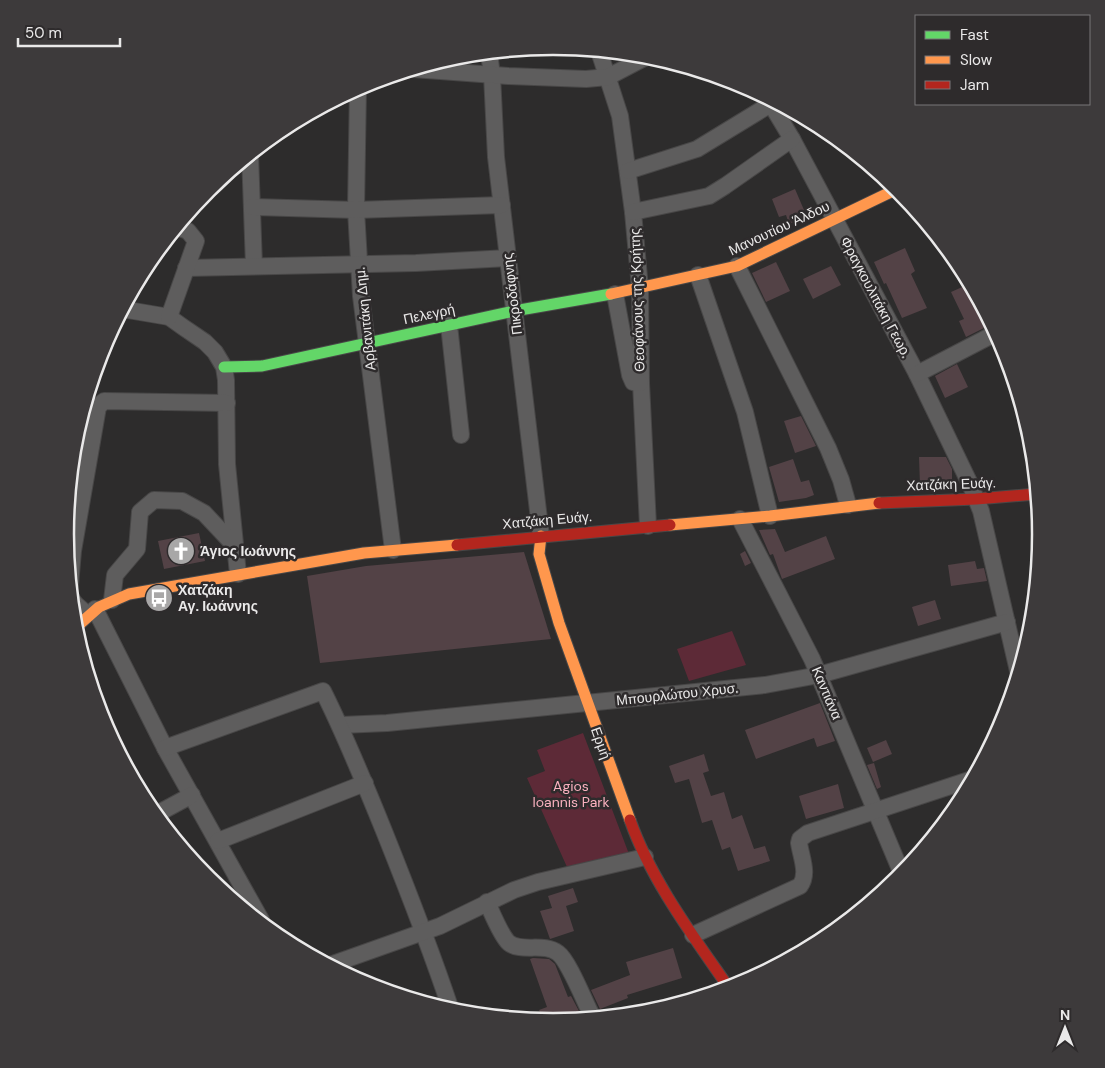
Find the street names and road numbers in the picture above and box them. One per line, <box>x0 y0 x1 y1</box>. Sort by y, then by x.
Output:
street label: Μανουτίου Άλδου <box>726 197 832 259</box>
street label: Θεοφάνους της Κρήτης <box>625 228 649 372</box>
street label: Φραγκουλιτάκη Γεωρ. <box>837 234 916 361</box>
street label: Πικροδάφνης <box>498 252 526 336</box>
street label: Αρβανιτάκη Δημ. <box>351 266 379 371</box>
street label: Πελεγρή <box>402 300 456 328</box>
street label: Χατζάκη Ευάγ. <box>906 473 996 495</box>
street label: Χατζάκη Ευάγ. <box>502 507 593 533</box>
street label: Καντιάνα <box>808 664 846 722</box>
street label: Μπουρλώτου Χρυσ. <box>615 679 739 709</box>
street label: Ερμή <box>587 724 615 762</box>

